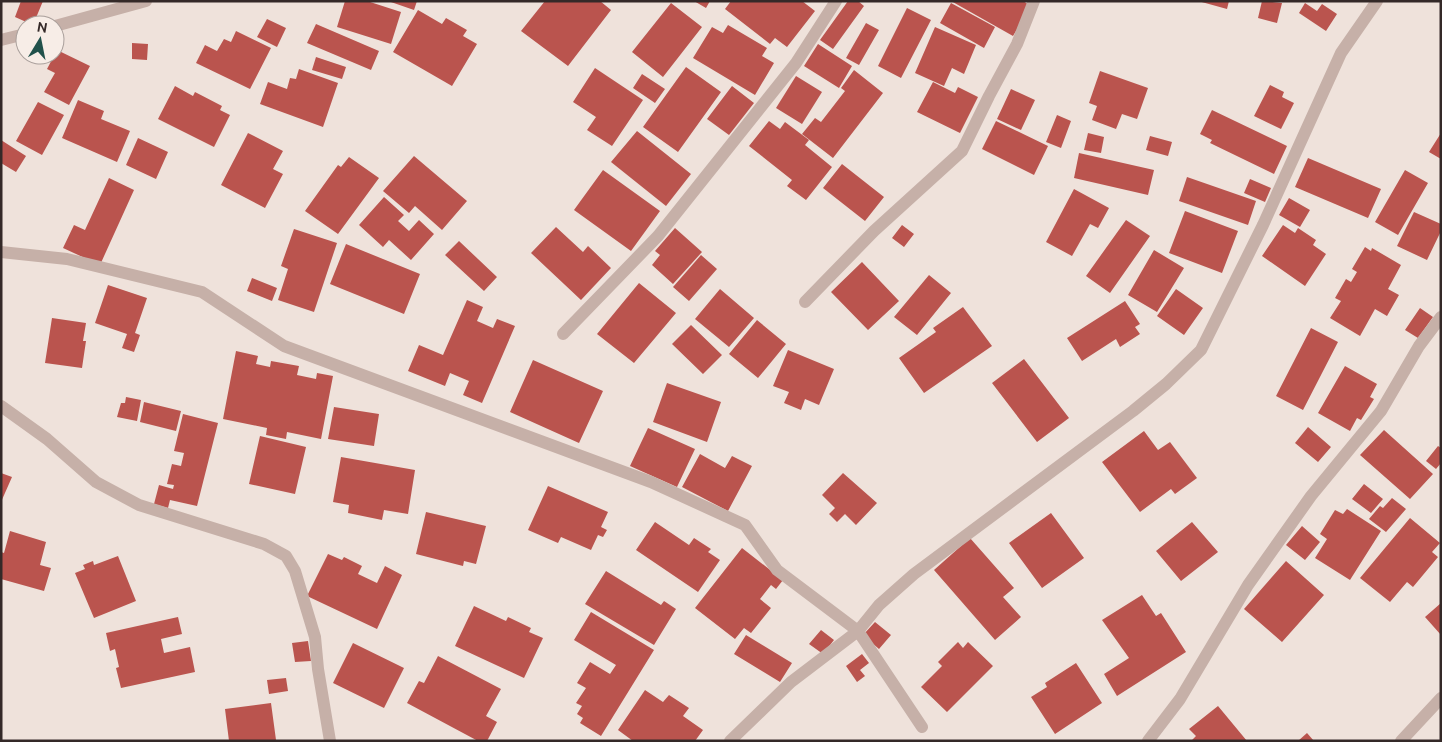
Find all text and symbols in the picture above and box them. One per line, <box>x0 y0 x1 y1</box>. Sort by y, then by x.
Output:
north arrow <box>15 15 65 65</box>
text: N <box>36 18 49 36</box>

